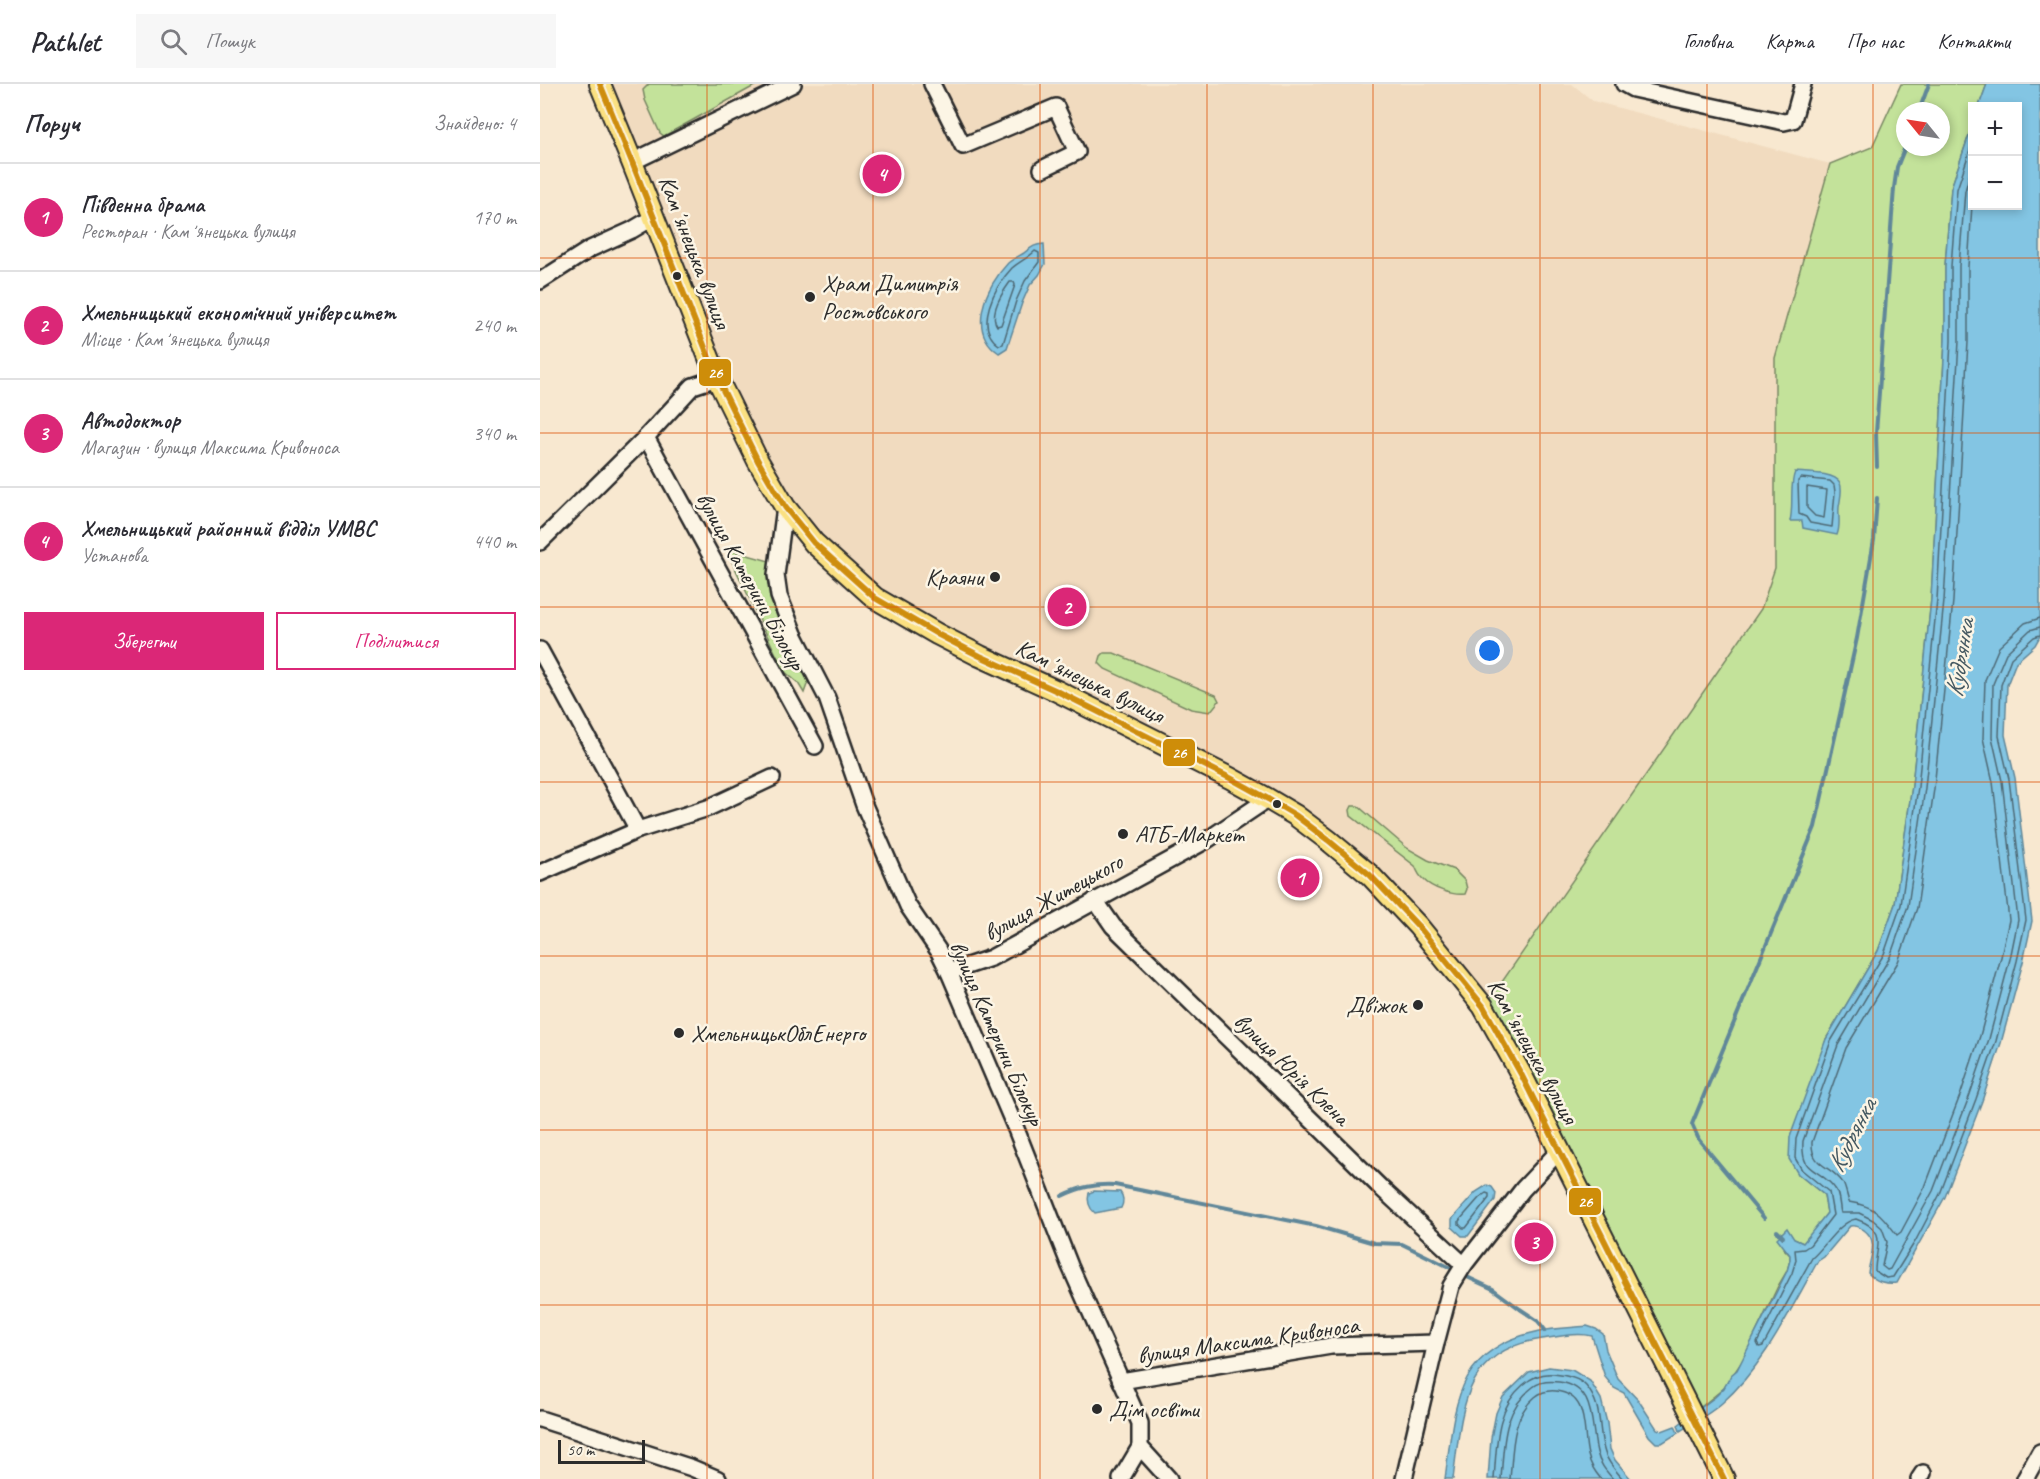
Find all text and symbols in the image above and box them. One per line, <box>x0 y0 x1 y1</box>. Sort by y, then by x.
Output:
search box <box>136 14 556 68</box>
text: Pathlet <box>30 24 100 59</box>
icon: search <box>157 25 190 58</box>
text: Пошук <box>205 27 254 55</box>
text: Головна <box>1684 28 1733 54</box>
text: Карта <box>1766 28 1814 54</box>
text: Про нас <box>1847 28 1904 54</box>
text: Контакти <box>1937 28 2010 54</box>
north arrow <box>1896 102 1950 156</box>
map controls <box>1968 102 2022 210</box>
button: + <box>1968 102 2022 156</box>
text: Поруч <box>24 107 80 140</box>
text: Знайдено: 4 <box>434 111 516 136</box>
pin: 4 <box>862 152 902 196</box>
button: − <box>1968 156 2022 210</box>
street label: Камʼянецька вулиця <box>652 171 739 334</box>
text: Південна брама <box>81 191 204 219</box>
text: 1 <box>39 205 48 230</box>
text: 170 m <box>473 205 516 230</box>
text: Ресторан · Камʼянецька вулиця <box>81 219 295 244</box>
place label: Храм Димитрія Ростовського <box>822 268 959 326</box>
unlabelled marker <box>671 270 683 282</box>
marker: Храм Димитрія Ростовського <box>803 290 817 304</box>
text: Хмельницький економічний університет <box>81 299 396 327</box>
text: 2 <box>39 313 48 338</box>
text: 240 m <box>473 313 516 338</box>
text: Місце · Камʼянецька вулиця <box>81 327 268 352</box>
line badge: 26 <box>698 358 732 387</box>
text: 26 <box>708 363 724 383</box>
text: Автодоктор <box>81 407 180 435</box>
text: 3 <box>39 421 48 446</box>
text: 340 m <box>473 421 516 446</box>
text: Магазин · вулиця Максима Кривоноса <box>81 435 339 460</box>
street label: вулиця Катерини Білокур <box>690 487 813 677</box>
text: Хмельницький районний відділ УМВС <box>81 515 376 543</box>
text: 4 <box>39 529 48 554</box>
text: 440 m <box>473 529 516 554</box>
text: Установа <box>81 543 148 568</box>
place label: Краяни <box>926 562 985 592</box>
marker: Краяни <box>988 570 1002 584</box>
pin: 2 <box>1048 584 1086 630</box>
button: Зберегти <box>24 612 264 670</box>
button: Поділитися <box>276 612 516 670</box>
water label: Кудрянка <box>1937 614 1982 699</box>
street label: Камʼянецька вулиця <box>1011 632 1171 731</box>
your location <box>1475 636 1504 665</box>
line badge: 26 <box>1162 738 1196 767</box>
text: 26 <box>1172 743 1188 763</box>
unlabelled marker <box>1271 798 1283 810</box>
place label: АТБ-Маркет <box>1135 819 1245 849</box>
marker: АТБ-Маркет <box>1116 827 1130 841</box>
street label: вулиця Житецького <box>978 846 1129 948</box>
pin: 1 <box>1280 856 1320 900</box>
street label: вулиця Катерини Білокур <box>943 936 1052 1132</box>
street label: Камʼянецька вулиця <box>1481 973 1586 1130</box>
place label: Двіжок <box>1346 990 1408 1020</box>
marker: Двіжок <box>1411 998 1425 1012</box>
street label: вулиця Юрія Клена <box>1228 1006 1358 1133</box>
place label: ХмельницькОблЕнерго <box>691 1018 868 1048</box>
marker: ХмельницькОблЕнерго <box>672 1026 686 1040</box>
water label: Кудрянка <box>1819 1090 1885 1178</box>
line badge: 26 <box>1568 1187 1602 1216</box>
text: 26 <box>1578 1192 1594 1212</box>
pin: 3 <box>1514 1220 1554 1264</box>
street label: вулиця Максима Кривоноса <box>1135 1309 1362 1370</box>
place label: Дім освіти <box>1109 1394 1201 1424</box>
marker: Дім освіти <box>1090 1402 1104 1416</box>
scale bar <box>558 1437 645 1464</box>
text: 50 m <box>567 1440 594 1460</box>

